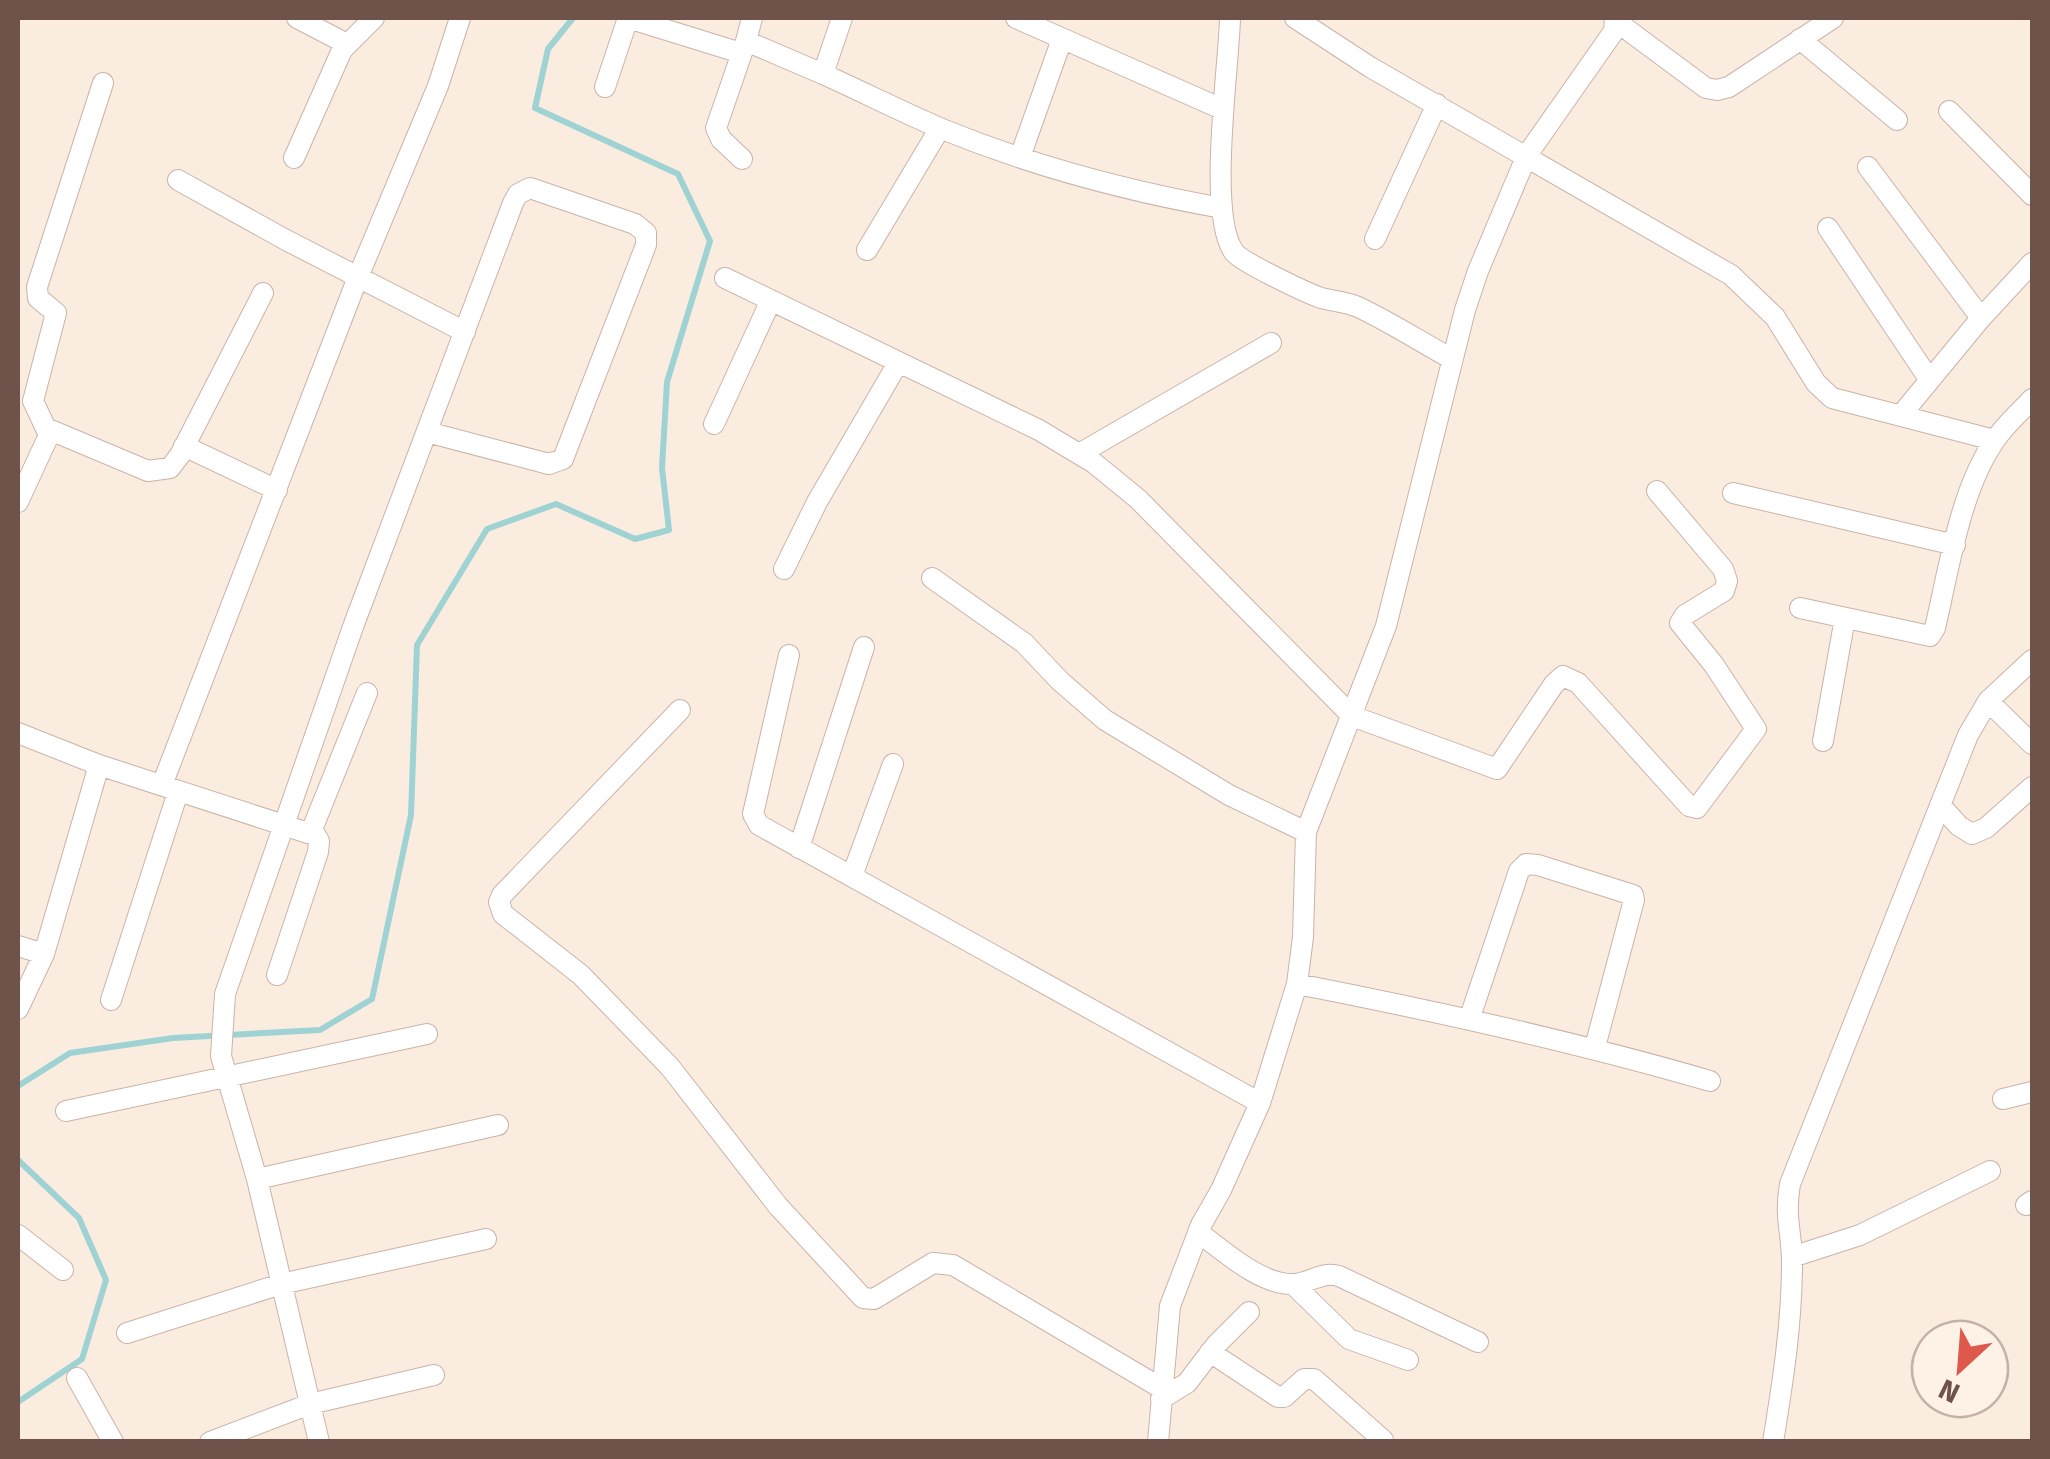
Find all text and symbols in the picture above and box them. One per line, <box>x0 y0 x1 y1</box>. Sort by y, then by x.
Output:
north arrow <box>1910 1319 2010 1419</box>
text: N <box>1934 1372 1965 1410</box>

